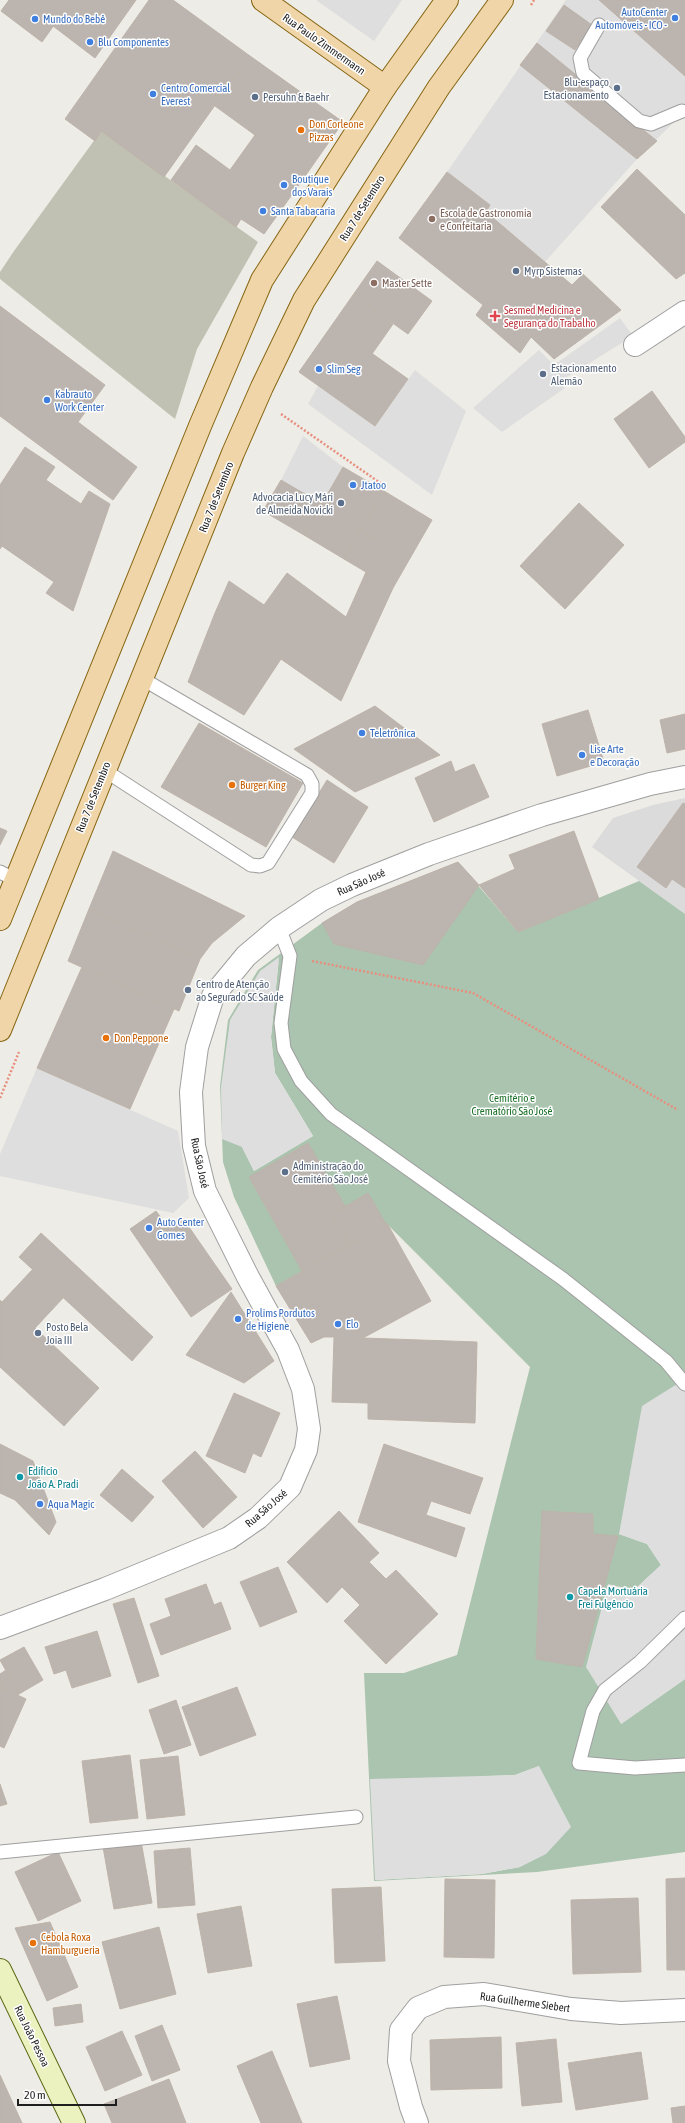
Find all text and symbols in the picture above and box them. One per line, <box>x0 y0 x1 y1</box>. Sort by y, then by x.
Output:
place label: AutoCenter Automóveis - ICO - <box>595 6 668 31</box>
street label: Rua Paulo Zimmermann <box>281 11 367 77</box>
place label: Mundo do Bebê <box>43 13 105 25</box>
marker: AutoCenter Automóveis - ICO - <box>670 13 680 23</box>
marker: Mundo do Bebê <box>30 14 40 24</box>
place label: Blu Componentes <box>98 36 169 48</box>
marker: Blu Componentes <box>85 37 95 47</box>
place label: Blu-espaço Estacionamento <box>543 76 609 101</box>
place label: Centro Comercial Everest <box>161 82 230 107</box>
marker: Blu-espaço Estacionamento <box>612 83 622 93</box>
marker: Centro Comercial Everest <box>148 89 158 99</box>
place label: Persuhn & Baehr <box>263 91 330 103</box>
marker: Persuhn & Baehr <box>250 92 260 102</box>
place label: Don Corleone Pizzas <box>309 118 364 143</box>
marker: Don Corleone Pizzas <box>296 125 306 135</box>
place label: Boutique dos Varais <box>292 173 333 198</box>
street label: Rua 7 de Setembro <box>337 173 387 243</box>
marker: Boutique dos Varais <box>279 180 289 190</box>
place label: Santa Tabacaria <box>271 205 335 217</box>
marker: Santa Tabacaria <box>258 206 268 216</box>
place label: Escola de Gastronomia e Confeitaria <box>440 207 532 232</box>
marker: Escola de Gastronomia e Confeitaria <box>427 214 437 224</box>
place label: Myrp Sistemas <box>524 265 582 277</box>
marker: Myrp Sistemas <box>511 266 521 276</box>
place label: Master Sette <box>382 277 432 289</box>
marker: Master Sette <box>369 278 379 288</box>
place label: Sesmed Medicina e Segurança do Trabalho <box>504 304 596 329</box>
marker: Sesmed Medicina e Segurança do Trabalho <box>489 310 501 322</box>
place label: Estacionamento Alemão <box>551 362 617 387</box>
place label: Slim Seg <box>327 363 361 375</box>
marker: Slim Seg <box>314 364 324 374</box>
marker: Estacionamento Alemão <box>538 369 548 379</box>
place label: Kabrauto Work Center <box>55 388 105 413</box>
marker: Kabrauto Work Center <box>42 395 52 405</box>
street label: Rua 7 de Setembro <box>196 460 236 534</box>
place label: Jtatoo <box>361 479 386 491</box>
marker: Jtatoo <box>348 480 358 490</box>
place label: Advocacia Lucy Mári de Almeida Novicki <box>252 491 333 516</box>
marker: Advocacia Lucy Mári de Almeida Novicki <box>336 498 346 508</box>
place label: Teletrônica <box>370 727 416 739</box>
marker: Teletrônica <box>357 728 367 738</box>
place label: Lise Arte e Decoração <box>590 743 639 768</box>
marker: Lise Arte e Decoração <box>577 750 587 760</box>
street label: Rua 7 de Setembro <box>73 760 113 834</box>
place label: Burger King <box>240 779 286 791</box>
marker: Burger King <box>227 780 237 790</box>
street label: Rua São José <box>335 866 387 898</box>
place label: Centro de Atenção ao Segurado SC Saúde <box>196 978 284 1003</box>
marker: Centro de Atenção ao Segurado SC Saúde <box>183 985 193 995</box>
place label: Don Peppone <box>114 1032 168 1044</box>
marker: Don Peppone <box>101 1033 111 1043</box>
park label: Cemitério e Crematório São José <box>472 1092 552 1117</box>
street label: Rua São José <box>189 1137 211 1189</box>
place label: Administração do Cemitério São José <box>293 1160 368 1185</box>
marker: Administração do Cemitério São José <box>280 1167 290 1177</box>
place label: Auto Center Gomes <box>157 1216 205 1241</box>
marker: Auto Center Gomes <box>144 1223 154 1233</box>
place label: Prolims Pordutos de Higiene <box>246 1307 315 1332</box>
marker: Prolims Pordutos de Higiene <box>233 1314 243 1324</box>
place label: Elo <box>346 1318 359 1330</box>
marker: Elo <box>333 1319 343 1329</box>
place label: Posto Bela Joia III <box>46 1321 88 1346</box>
marker: Posto Bela Joia III <box>33 1328 43 1338</box>
place label: Edifício João A. Pradi <box>28 1465 79 1490</box>
marker: Edifício João A. Pradi <box>15 1472 25 1482</box>
street label: Rua São José <box>243 1487 289 1529</box>
place label: Aqua Magic <box>48 1498 95 1510</box>
marker: Aqua Magic <box>35 1499 45 1509</box>
place label: Capela Mortuária Frei Fulgêncio <box>578 1585 648 1610</box>
marker: Capela Mortuária Frei Fulgêncio <box>565 1592 575 1602</box>
place label: Cebola Roxa Hamburgueria <box>41 1931 100 1956</box>
marker: Cebola Roxa Hamburgueria <box>28 1938 38 1948</box>
street label: Rua Guilherme Siebert <box>479 1990 571 2014</box>
street label: Rua João Pessoa <box>12 2004 52 2068</box>
scale bar <box>18 2081 116 2107</box>
text: 20 m <box>24 2088 46 2102</box>

